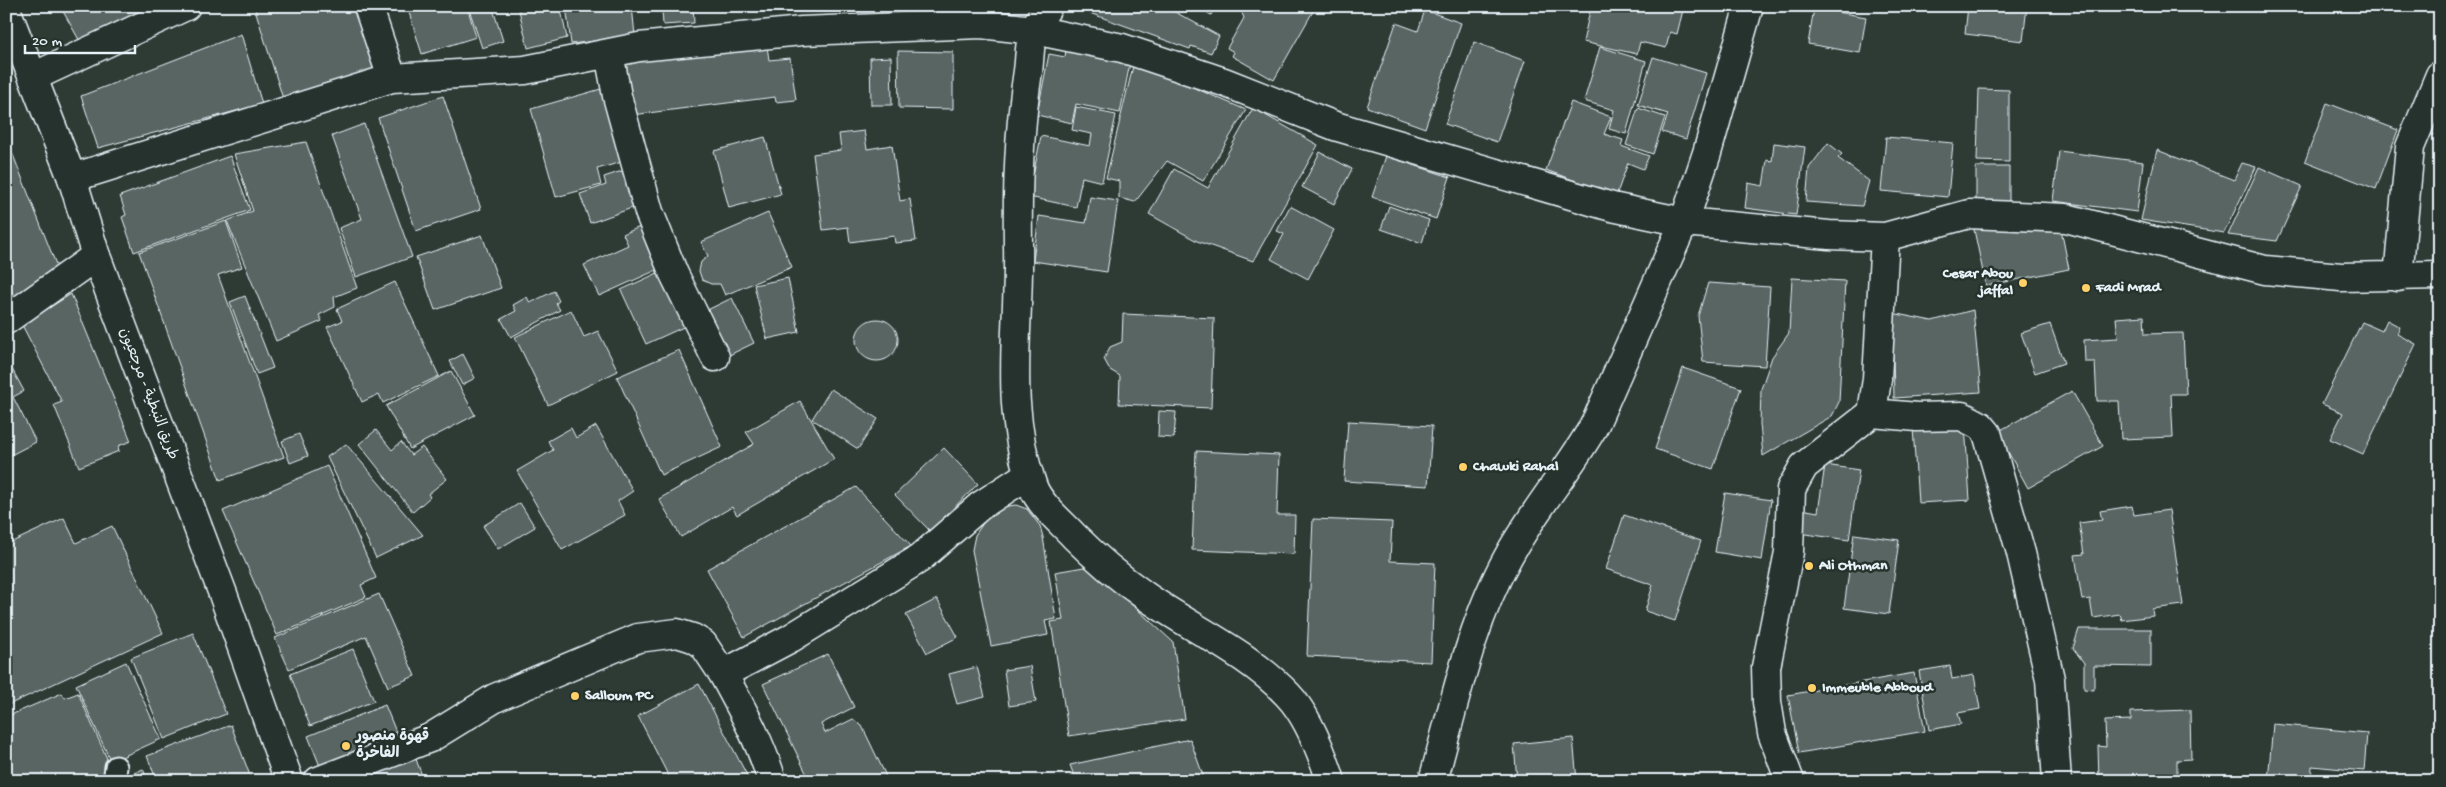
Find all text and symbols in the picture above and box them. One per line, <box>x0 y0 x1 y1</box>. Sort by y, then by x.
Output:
scale bar <box>25 22 135 54</box>
text: 20 m <box>32 33 62 51</box>
place label: Cesar Abou jaffal <box>1942 265 2014 300</box>
marker: Cesar Abou jaffal <box>2017 277 2029 289</box>
place label: Fadi Mrad <box>2095 279 2163 297</box>
marker: Fadi Mrad <box>2080 282 2092 294</box>
street label: طريق النبطية - مرجعيون <box>114 325 182 463</box>
place label: Chawki Rahal <box>1472 458 1559 476</box>
marker: Chawki Rahal <box>1457 461 1469 473</box>
place label: Ali Othman <box>1818 557 1888 575</box>
marker: Ali Othman <box>1803 560 1815 572</box>
place label: Immeuble Abboud <box>1822 679 1935 697</box>
marker: Immeuble Abboud <box>1806 682 1818 694</box>
place label: Salloum PC <box>585 687 654 705</box>
marker: Salloum PC <box>569 690 581 702</box>
place label: قهوة منصور الفاخرة <box>354 727 429 763</box>
marker: قهوة منصور الفاخرة <box>340 740 352 752</box>

